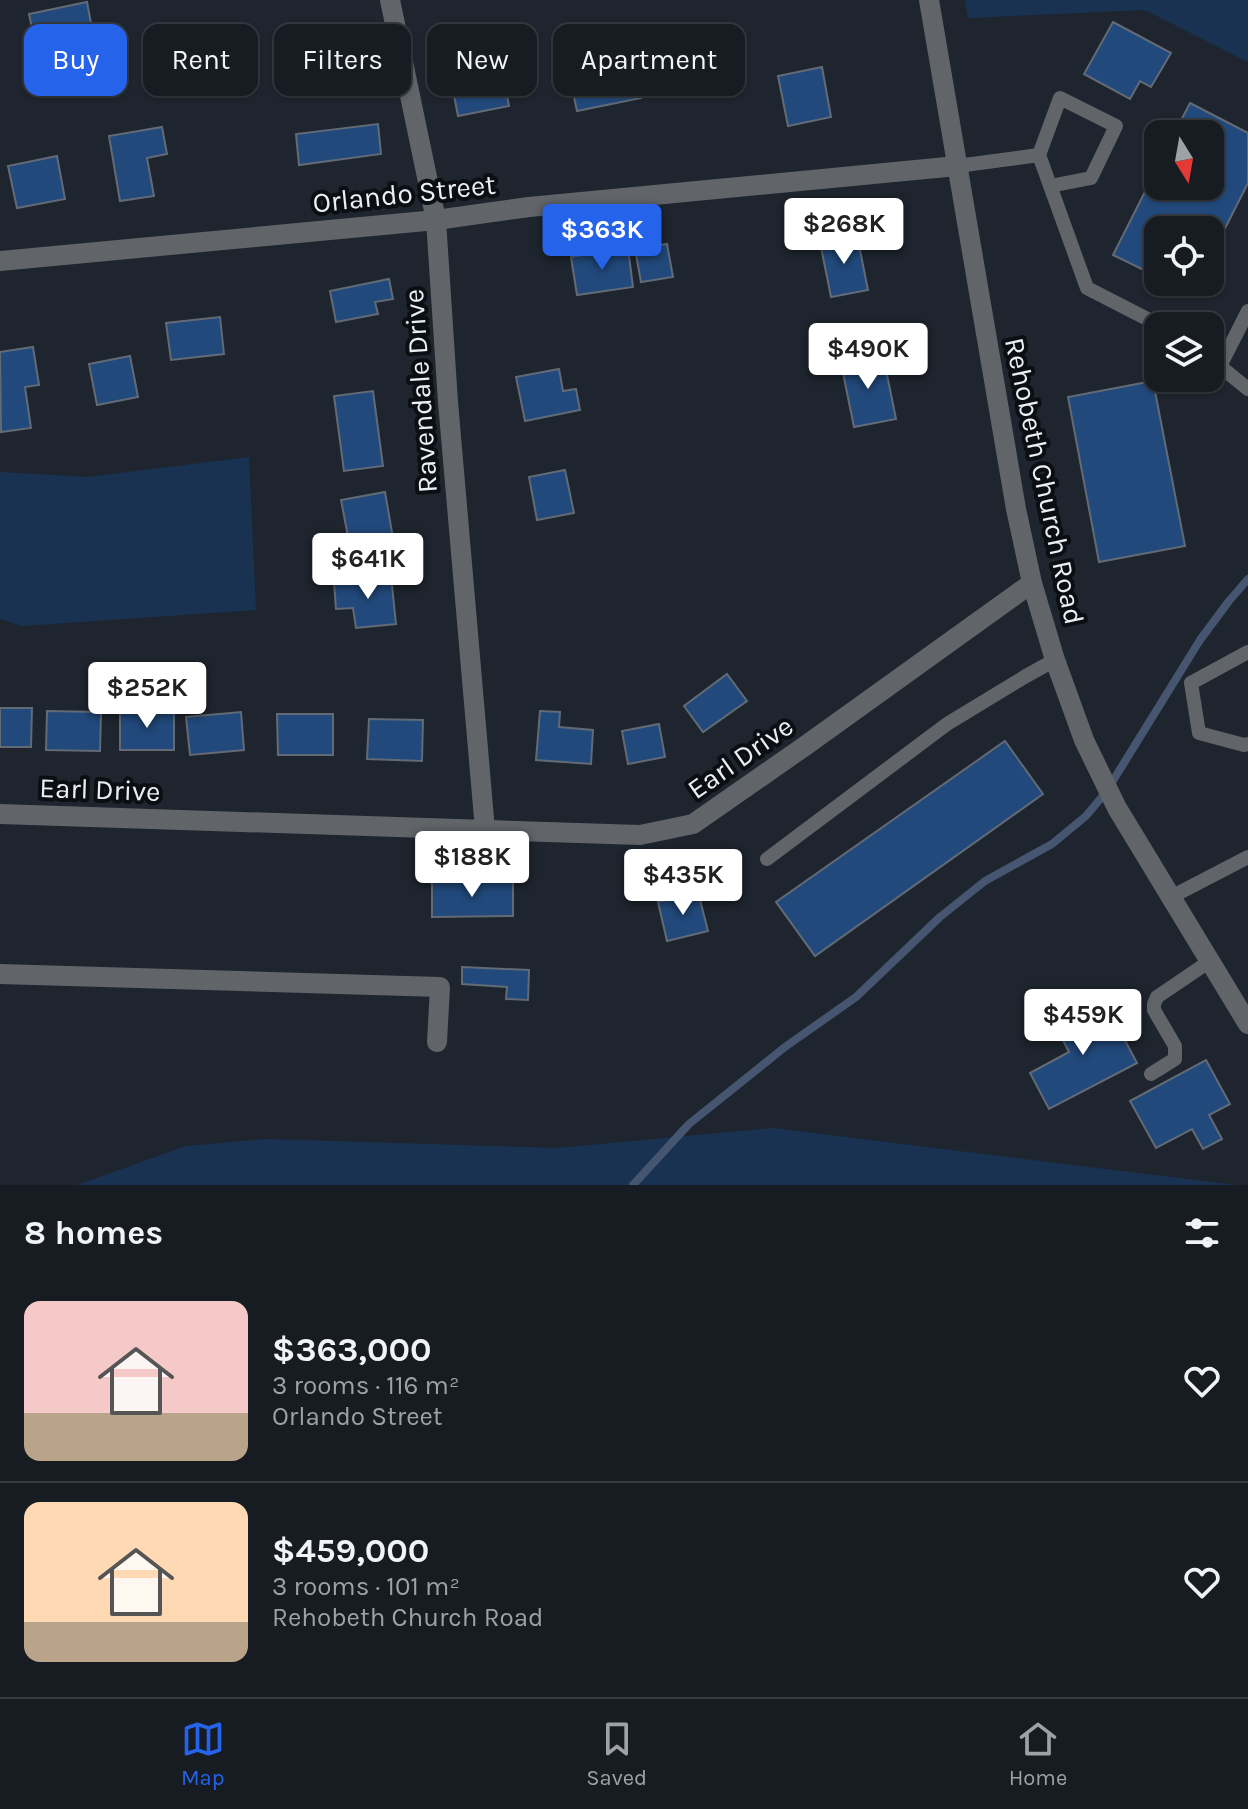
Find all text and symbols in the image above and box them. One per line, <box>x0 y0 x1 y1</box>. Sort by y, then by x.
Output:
chip: Buy <box>24 24 127 96</box>
chip: Rent <box>143 24 258 96</box>
chip: Filters <box>274 24 411 96</box>
chip: New <box>427 24 537 96</box>
chip: Apartment <box>553 24 745 96</box>
north arrow <box>1144 120 1224 200</box>
map controls <box>1144 120 1224 392</box>
street label: Orlando Street <box>311 167 497 220</box>
pin: $268K <box>788 198 900 266</box>
pin: $363K <box>546 204 658 272</box>
text: $268K <box>802 208 886 239</box>
text: $363K <box>560 214 644 245</box>
button: locate <box>1144 216 1224 296</box>
street label: Ravendale Drive <box>397 288 444 494</box>
button: layers <box>1144 312 1224 392</box>
pin: $490K <box>812 323 924 391</box>
text: $490K <box>827 333 909 364</box>
street label: Rehobeth Church Road <box>998 335 1091 628</box>
pin: $641K <box>312 533 424 601</box>
text: $641K <box>330 543 406 574</box>
pin: $252K <box>91 662 203 730</box>
text: $252K <box>106 672 188 703</box>
street label: Earl Drive <box>681 709 799 806</box>
street label: Earl Drive <box>39 771 161 808</box>
pin: $188K <box>416 831 528 899</box>
text: $188K <box>433 841 511 872</box>
pin: $435K <box>627 849 739 917</box>
text: $435K <box>642 859 724 890</box>
pin: $459K <box>1027 989 1139 1057</box>
text: $459K <box>1042 999 1124 1030</box>
icon: filters <box>1180 1211 1224 1255</box>
text: 8 homes <box>24 1213 163 1253</box>
text: $363,000 <box>272 1330 431 1370</box>
icon: home <box>88 1333 184 1429</box>
icon: heart <box>1180 1359 1224 1403</box>
text: 3 rooms · 116 m² <box>272 1370 459 1401</box>
text: Orlando Street <box>272 1401 443 1432</box>
text: $459,000 <box>272 1531 429 1571</box>
icon: home <box>88 1534 184 1630</box>
icon: heart <box>1180 1560 1224 1604</box>
text: 3 rooms · 101 m² <box>272 1571 460 1602</box>
text: Rehobeth Church Road <box>272 1602 543 1633</box>
tab: Map <box>181 1717 225 1791</box>
tab: Saved <box>586 1717 647 1791</box>
tab: Home <box>1009 1717 1067 1791</box>

